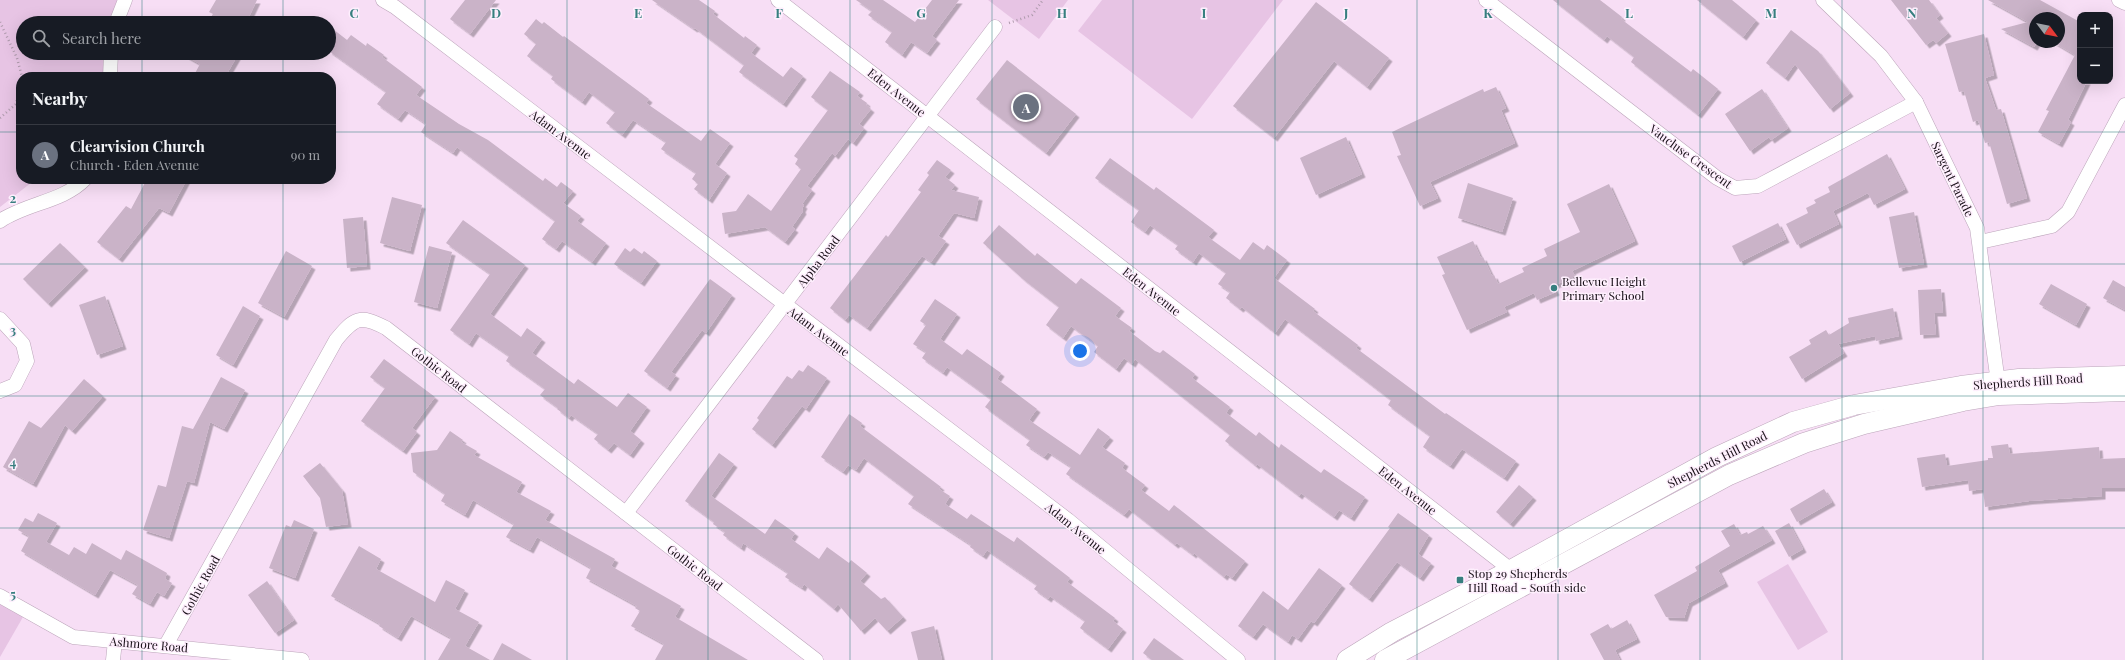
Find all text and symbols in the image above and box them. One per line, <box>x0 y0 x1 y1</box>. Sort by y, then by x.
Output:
text: C <box>349 4 359 21</box>
text: D <box>491 4 501 21</box>
text: E <box>634 4 642 21</box>
text: F <box>775 4 783 21</box>
text: G <box>916 4 926 21</box>
text: H <box>1057 4 1067 21</box>
text: I <box>1202 4 1207 21</box>
text: J <box>1343 4 1349 21</box>
text: K <box>1483 4 1493 21</box>
text: L <box>1625 4 1633 21</box>
text: M <box>1765 4 1777 21</box>
text: N <box>1907 4 1917 21</box>
north arrow <box>2029 12 2065 48</box>
map controls <box>2077 12 2113 84</box>
button: + <box>2077 12 2113 48</box>
search box <box>16 16 336 60</box>
icon: search <box>30 27 52 49</box>
text: Search here <box>62 28 141 48</box>
button: − <box>2077 48 2113 84</box>
street label: Eden Avenue <box>865 64 929 120</box>
text: Nearby <box>32 87 87 109</box>
pin: A <box>1013 92 1039 122</box>
street label: Adam Avenue <box>526 105 595 162</box>
street label: Vaucluse Crescent <box>1646 120 1736 192</box>
text: Clearvision Church <box>70 136 205 156</box>
street label: Sargent Parade <box>1928 139 1978 219</box>
text: A <box>41 146 49 163</box>
text: 90 m <box>291 146 320 163</box>
text: Church · Eden Avenue <box>70 156 199 173</box>
text: 2 <box>10 189 17 206</box>
street label: Alpha Road <box>793 232 843 291</box>
street label: Eden Avenue <box>1120 263 1184 319</box>
place label: Bellevue Height Primary School <box>1562 273 1647 303</box>
marker: Bellevue Height Primary School <box>1549 283 1559 293</box>
street label: Adam Avenue <box>784 302 853 359</box>
text: 3 <box>10 321 16 338</box>
your location <box>1070 341 1090 361</box>
street label: Gothic Road <box>408 342 470 396</box>
street label: Shepherds Hill Road <box>1973 369 2083 393</box>
street label: Shepherds Hill Road <box>1664 427 1770 491</box>
text: 4 <box>10 453 17 470</box>
street label: Eden Avenue <box>1376 462 1440 518</box>
street label: Adam Avenue <box>1042 498 1110 557</box>
street label: Gothic Road <box>664 540 726 594</box>
street label: Gothic Road <box>177 552 223 618</box>
place label: Stop 29 Shepherds Hill Road - South side <box>1468 565 1586 595</box>
marker: Stop 29 Shepherds Hill Road - South side <box>1455 575 1465 585</box>
text: 5 <box>10 585 16 602</box>
street label: Ashmore Road <box>108 633 189 655</box>

